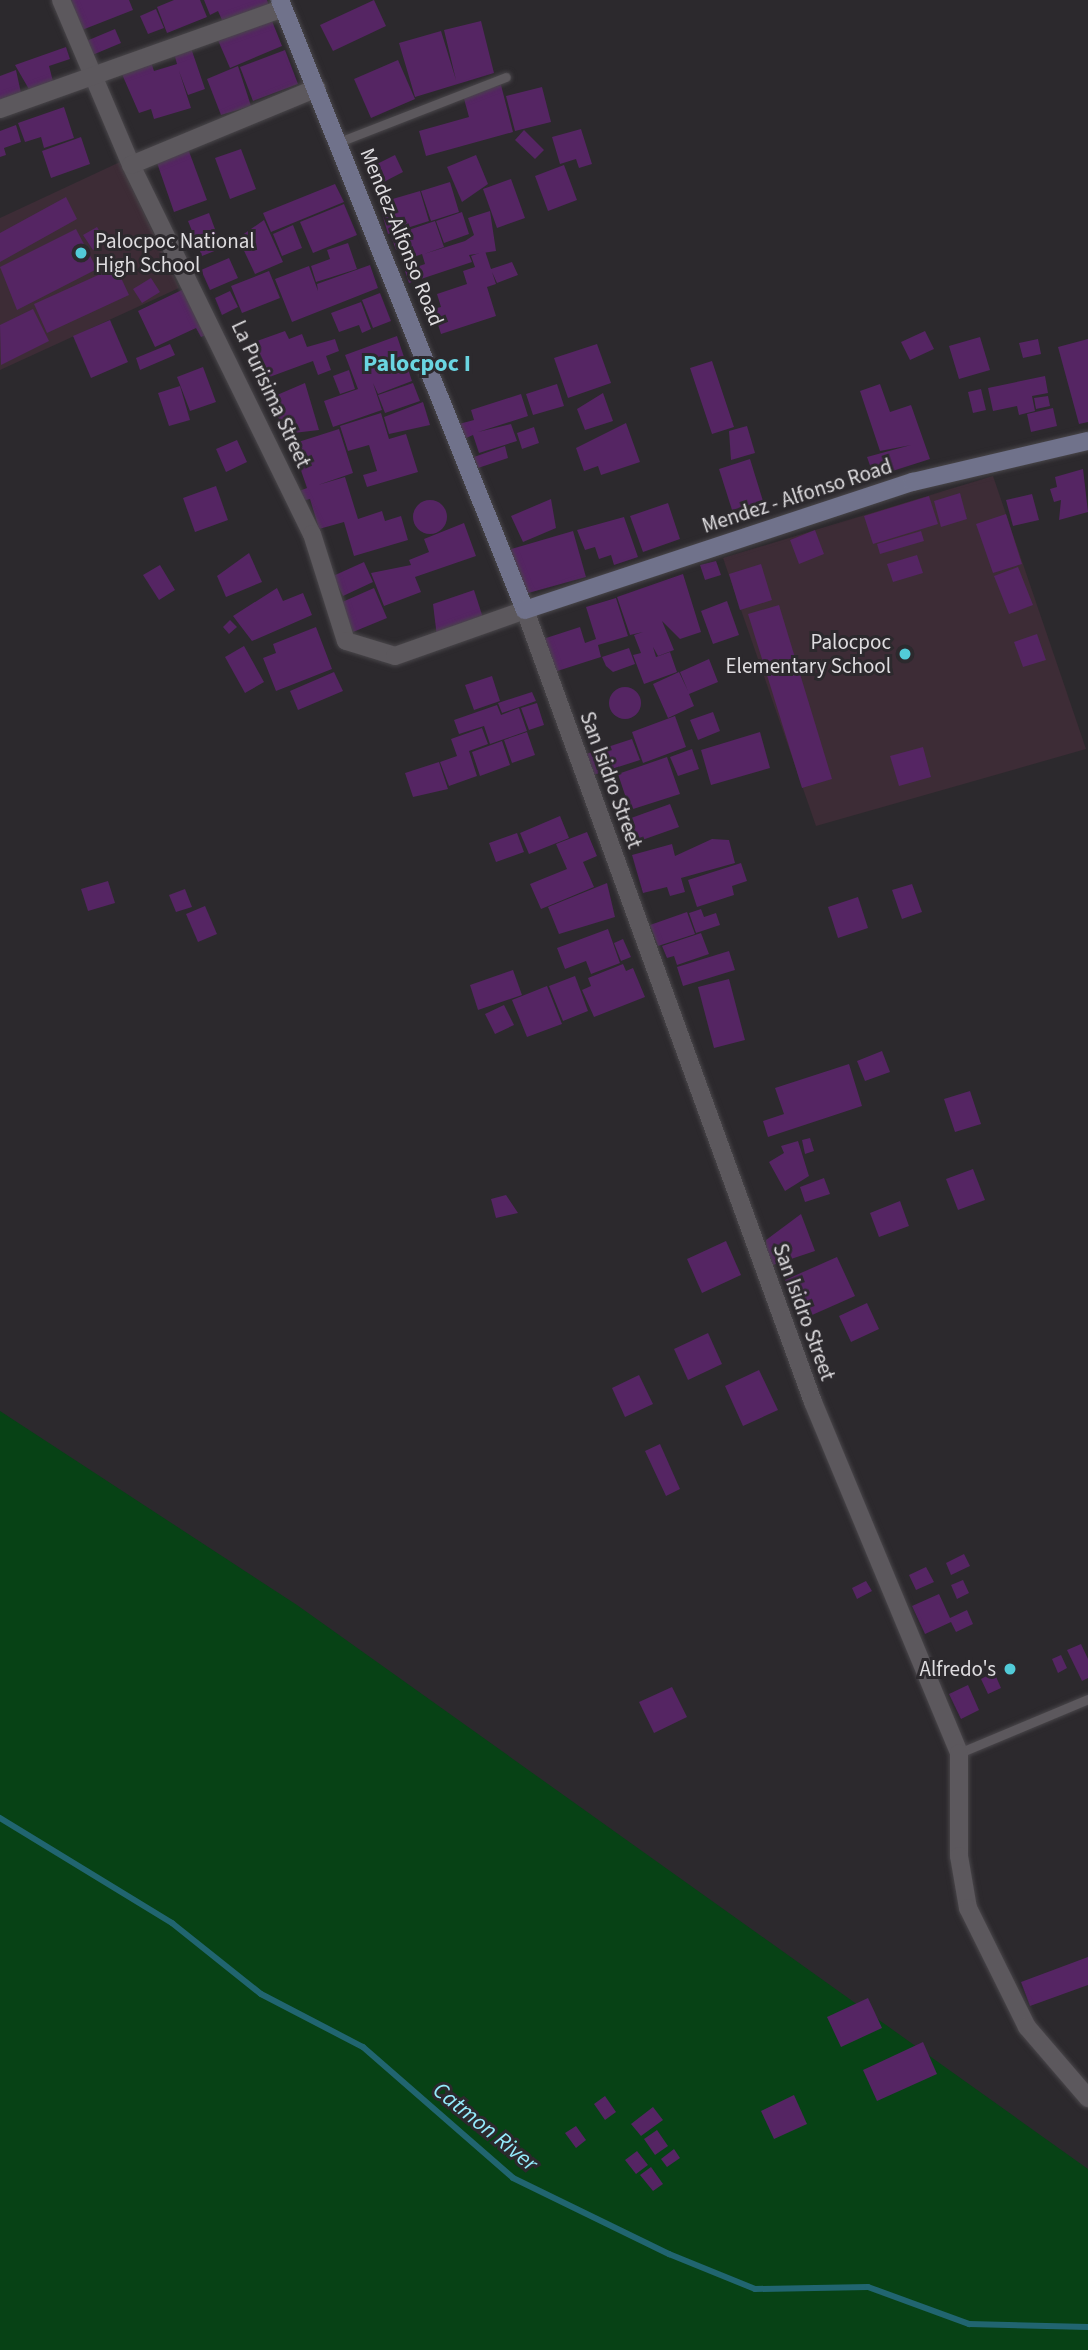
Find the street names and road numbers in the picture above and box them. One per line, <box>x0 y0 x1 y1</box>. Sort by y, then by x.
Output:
street label: Mendez-Alfonso Road <box>355 144 449 330</box>
street label: La Purisima Street <box>226 316 316 472</box>
street label: Mendez - Alfonso Road <box>699 453 895 539</box>
street label: San Isidro Street <box>575 708 647 852</box>
street label: San Isidro Street <box>768 1240 840 1384</box>

